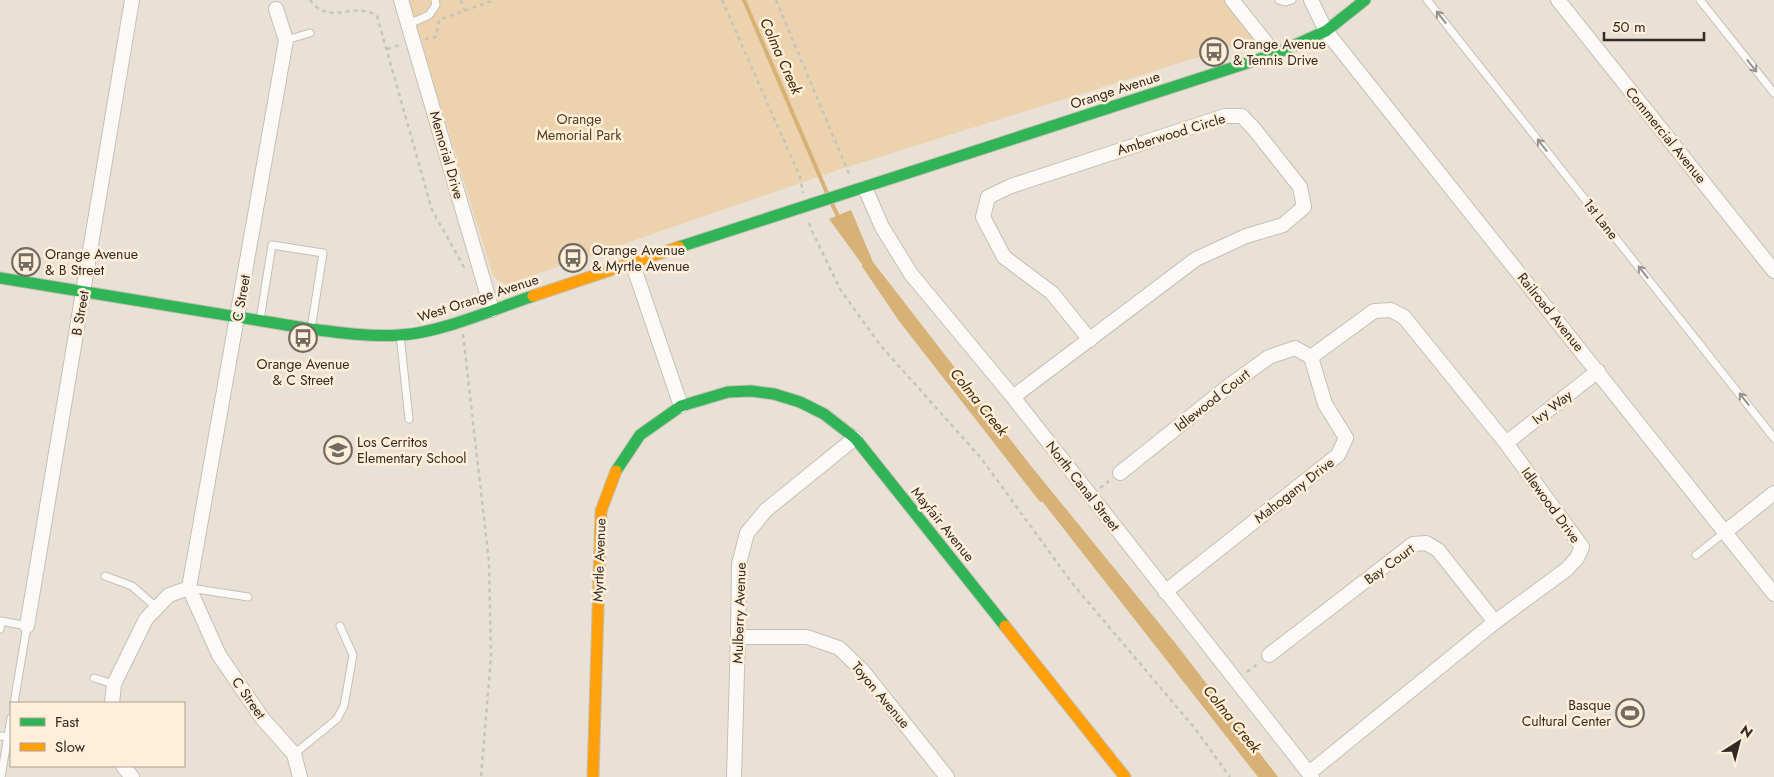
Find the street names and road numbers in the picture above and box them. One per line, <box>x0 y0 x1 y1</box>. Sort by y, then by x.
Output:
street label: Orange Avenue <box>1068 66 1162 114</box>
street label: Commercial Avenue <box>1621 82 1711 188</box>
street label: Amberwood Circle <box>1114 108 1228 160</box>
street label: Memorial Drive <box>425 109 469 201</box>
street label: 1st Lane <box>1579 194 1623 244</box>
street label: Railroad Avenue <box>1513 268 1589 356</box>
street label: West Orange Avenue <box>415 269 541 327</box>
street label: C Street <box>227 272 255 323</box>
street label: B Street <box>66 288 94 337</box>
street label: Idlewood Court <box>1170 364 1255 436</box>
street label: Ivy Way <box>1528 385 1577 429</box>
street label: North Canal Street <box>1041 437 1125 536</box>
street label: Mahogany Drive <box>1250 452 1338 528</box>
street label: Idlewood Drive <box>1517 463 1585 547</box>
street label: Mayfair Avenue <box>907 482 979 566</box>
street label: Myrtle Avenue <box>588 518 610 602</box>
street label: Bay Court <box>1360 539 1419 589</box>
street label: Mulberry Avenue <box>727 562 751 664</box>
street label: Toyon Avenue <box>847 657 915 733</box>
street label: C Street <box>227 673 271 724</box>

